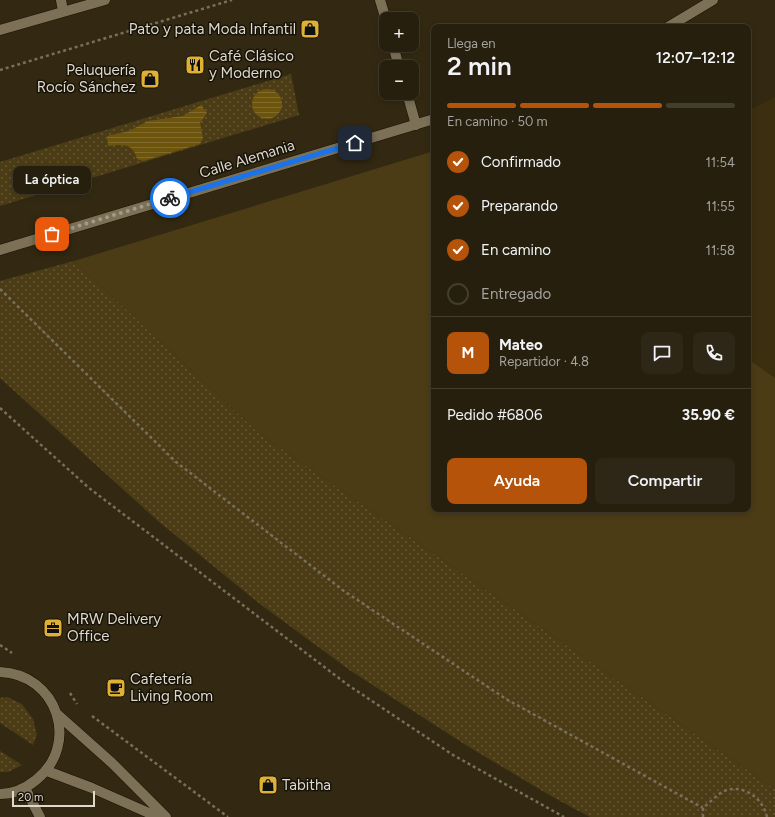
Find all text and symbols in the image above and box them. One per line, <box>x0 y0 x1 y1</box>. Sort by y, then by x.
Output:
map controls <box>379 12 419 100</box>
button: + <box>379 12 419 52</box>
shop icon: Pato y pata Moda Infantil <box>299 18 321 40</box>
place label: Pato y pata Moda Infantil <box>129 20 296 38</box>
text: Llega en <box>447 36 496 51</box>
place label: Café Clásico y Moderno <box>209 47 294 82</box>
text: 12:07–12:12 <box>656 49 735 67</box>
text: 2 min <box>447 50 512 82</box>
restaurant icon: Café Clásico y Moderno <box>184 54 206 76</box>
button: − <box>379 60 419 100</box>
place label: Peluquería Rocío Sánchez <box>37 61 136 96</box>
shop icon: Peluquería Rocío Sánchez <box>139 68 161 90</box>
text: En camino · 50 m <box>447 114 548 129</box>
pin <box>338 126 372 160</box>
icon: home <box>344 132 366 154</box>
street label: Calle Alemania <box>197 136 297 182</box>
icon: check <box>447 151 469 173</box>
text: Confirmado <box>481 153 561 171</box>
text: 11:54 <box>705 155 735 170</box>
callout: La óptica <box>13 166 91 194</box>
text: La óptica <box>25 172 79 187</box>
courier <box>150 178 190 218</box>
icon: bike <box>159 187 181 209</box>
icon: check <box>447 195 469 217</box>
text: Preparando <box>481 197 558 215</box>
text: 11:55 <box>706 199 735 214</box>
pin <box>35 217 69 251</box>
icon: bag <box>41 223 63 245</box>
icon: check <box>447 239 469 261</box>
text: En camino <box>481 241 551 259</box>
text: 11:58 <box>706 243 735 258</box>
text: Entregado <box>481 285 551 303</box>
button: chat <box>641 332 683 374</box>
button: phone <box>693 332 735 374</box>
text: Mateo <box>499 336 543 354</box>
text: M <box>462 344 474 362</box>
text: Repartidor · 4.8 <box>499 354 589 369</box>
text: Pedido #6806 <box>447 406 542 424</box>
text: 35.90 € <box>682 406 735 424</box>
button: Ayuda <box>447 458 587 504</box>
button: Compartir <box>595 458 735 504</box>
place label: MRW Delivery Office <box>67 610 161 645</box>
office icon: MRW Delivery Office <box>42 617 64 639</box>
place label: Cafetería Living Room <box>130 670 213 705</box>
cafe icon: Cafetería Living Room <box>105 677 127 699</box>
shop icon: Tabitha <box>257 774 279 796</box>
place label: Tabitha <box>282 776 331 794</box>
scale bar <box>12 789 95 808</box>
text: 20 m <box>18 791 43 804</box>

